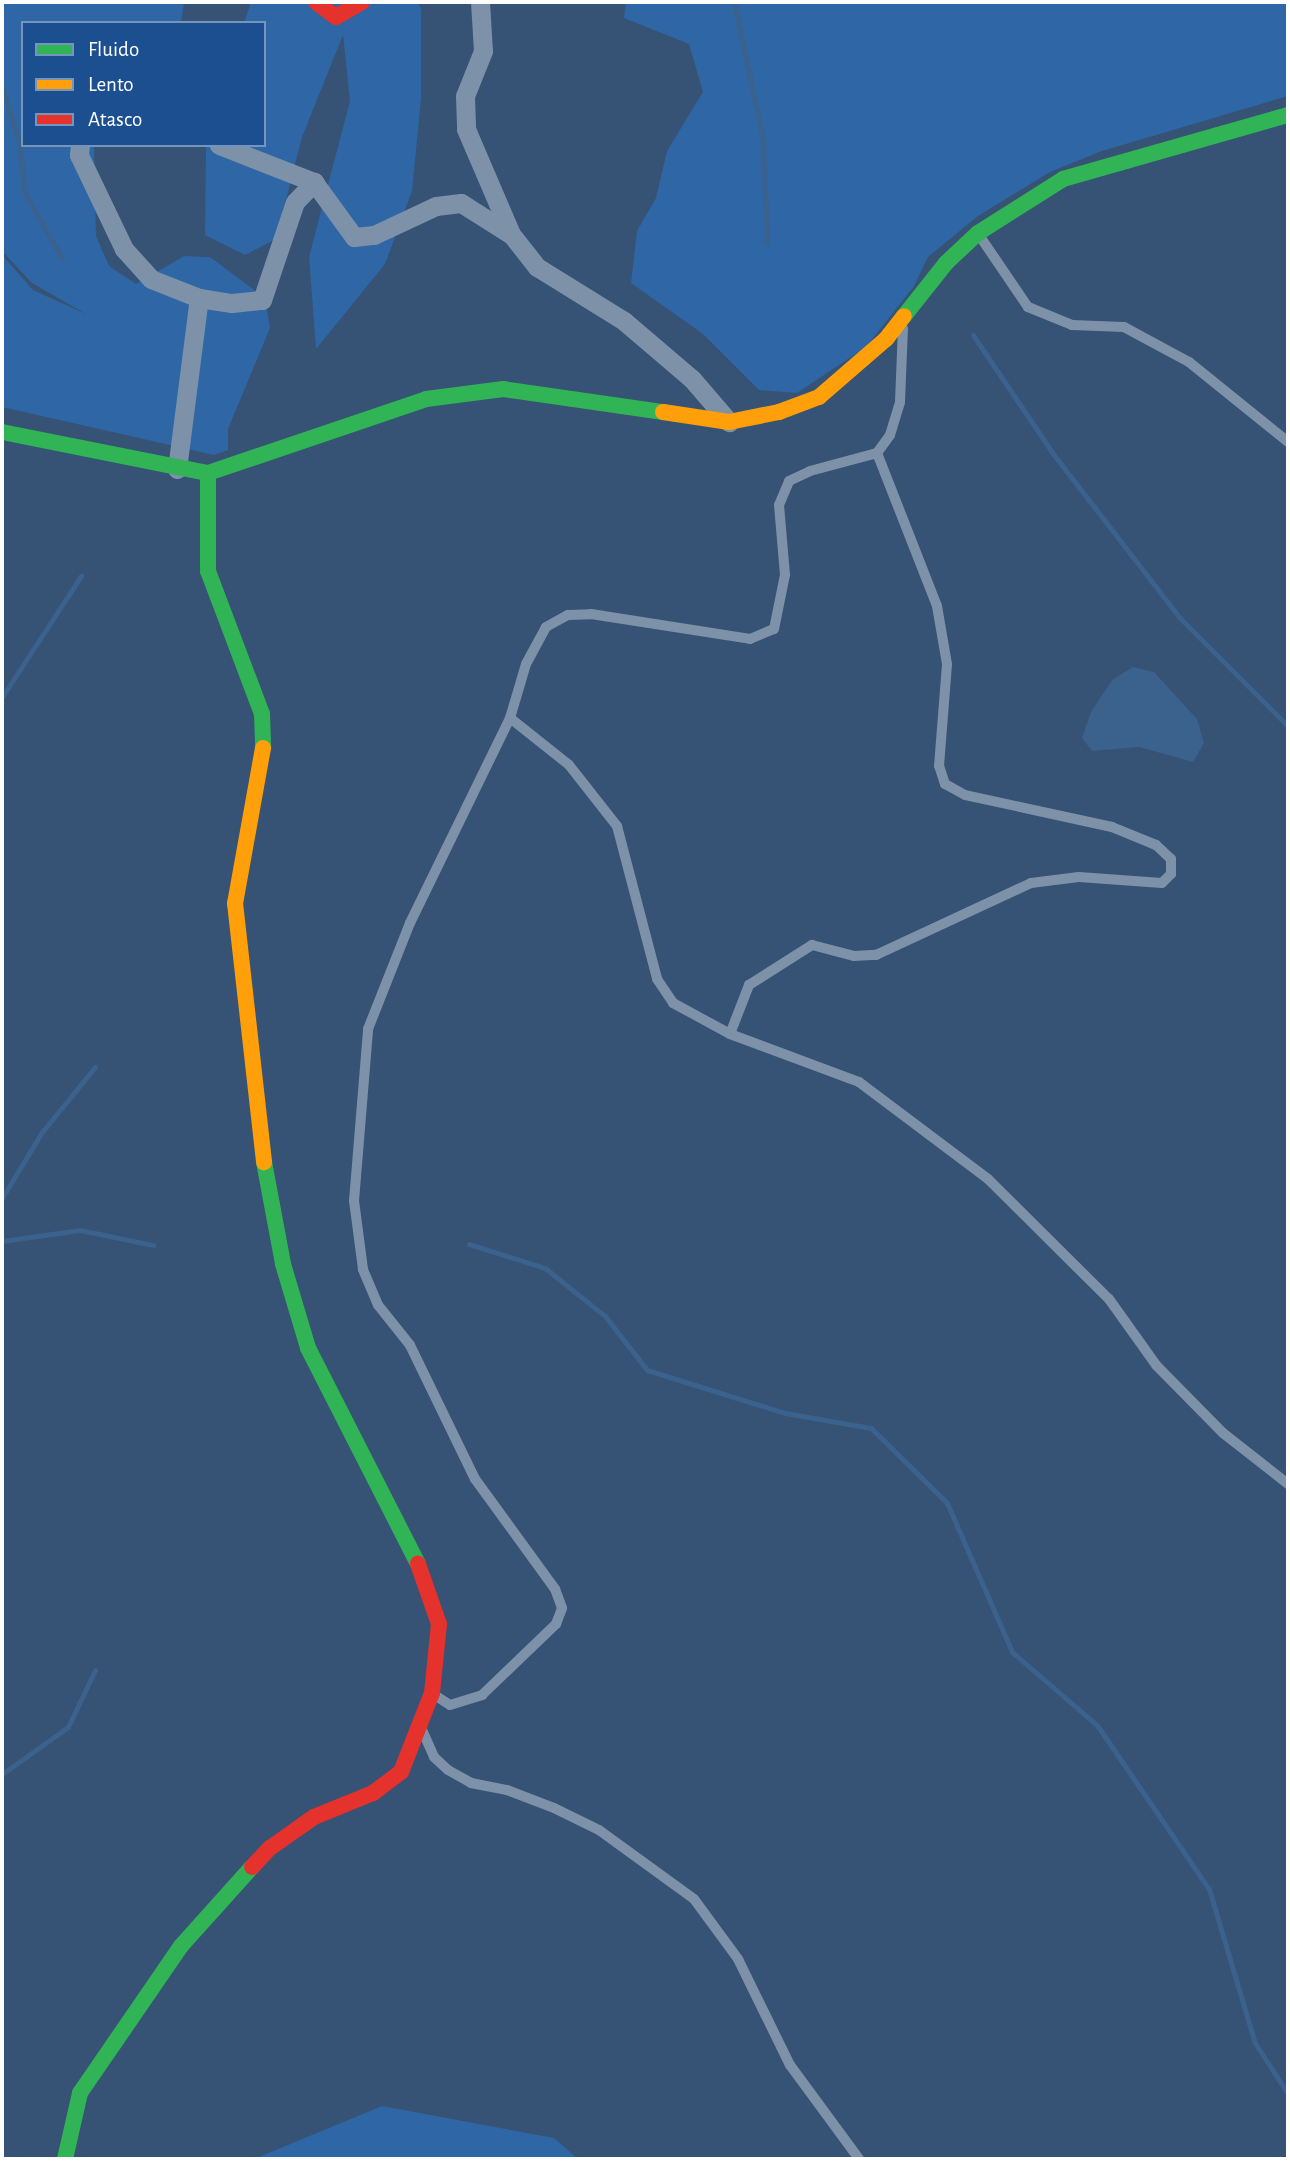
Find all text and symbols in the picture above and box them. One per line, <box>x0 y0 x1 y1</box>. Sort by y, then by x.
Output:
legend <box>21 21 266 147</box>
text: Fluido <box>88 39 139 60</box>
text: Lento <box>88 74 134 95</box>
text: Atasco <box>88 109 142 130</box>

